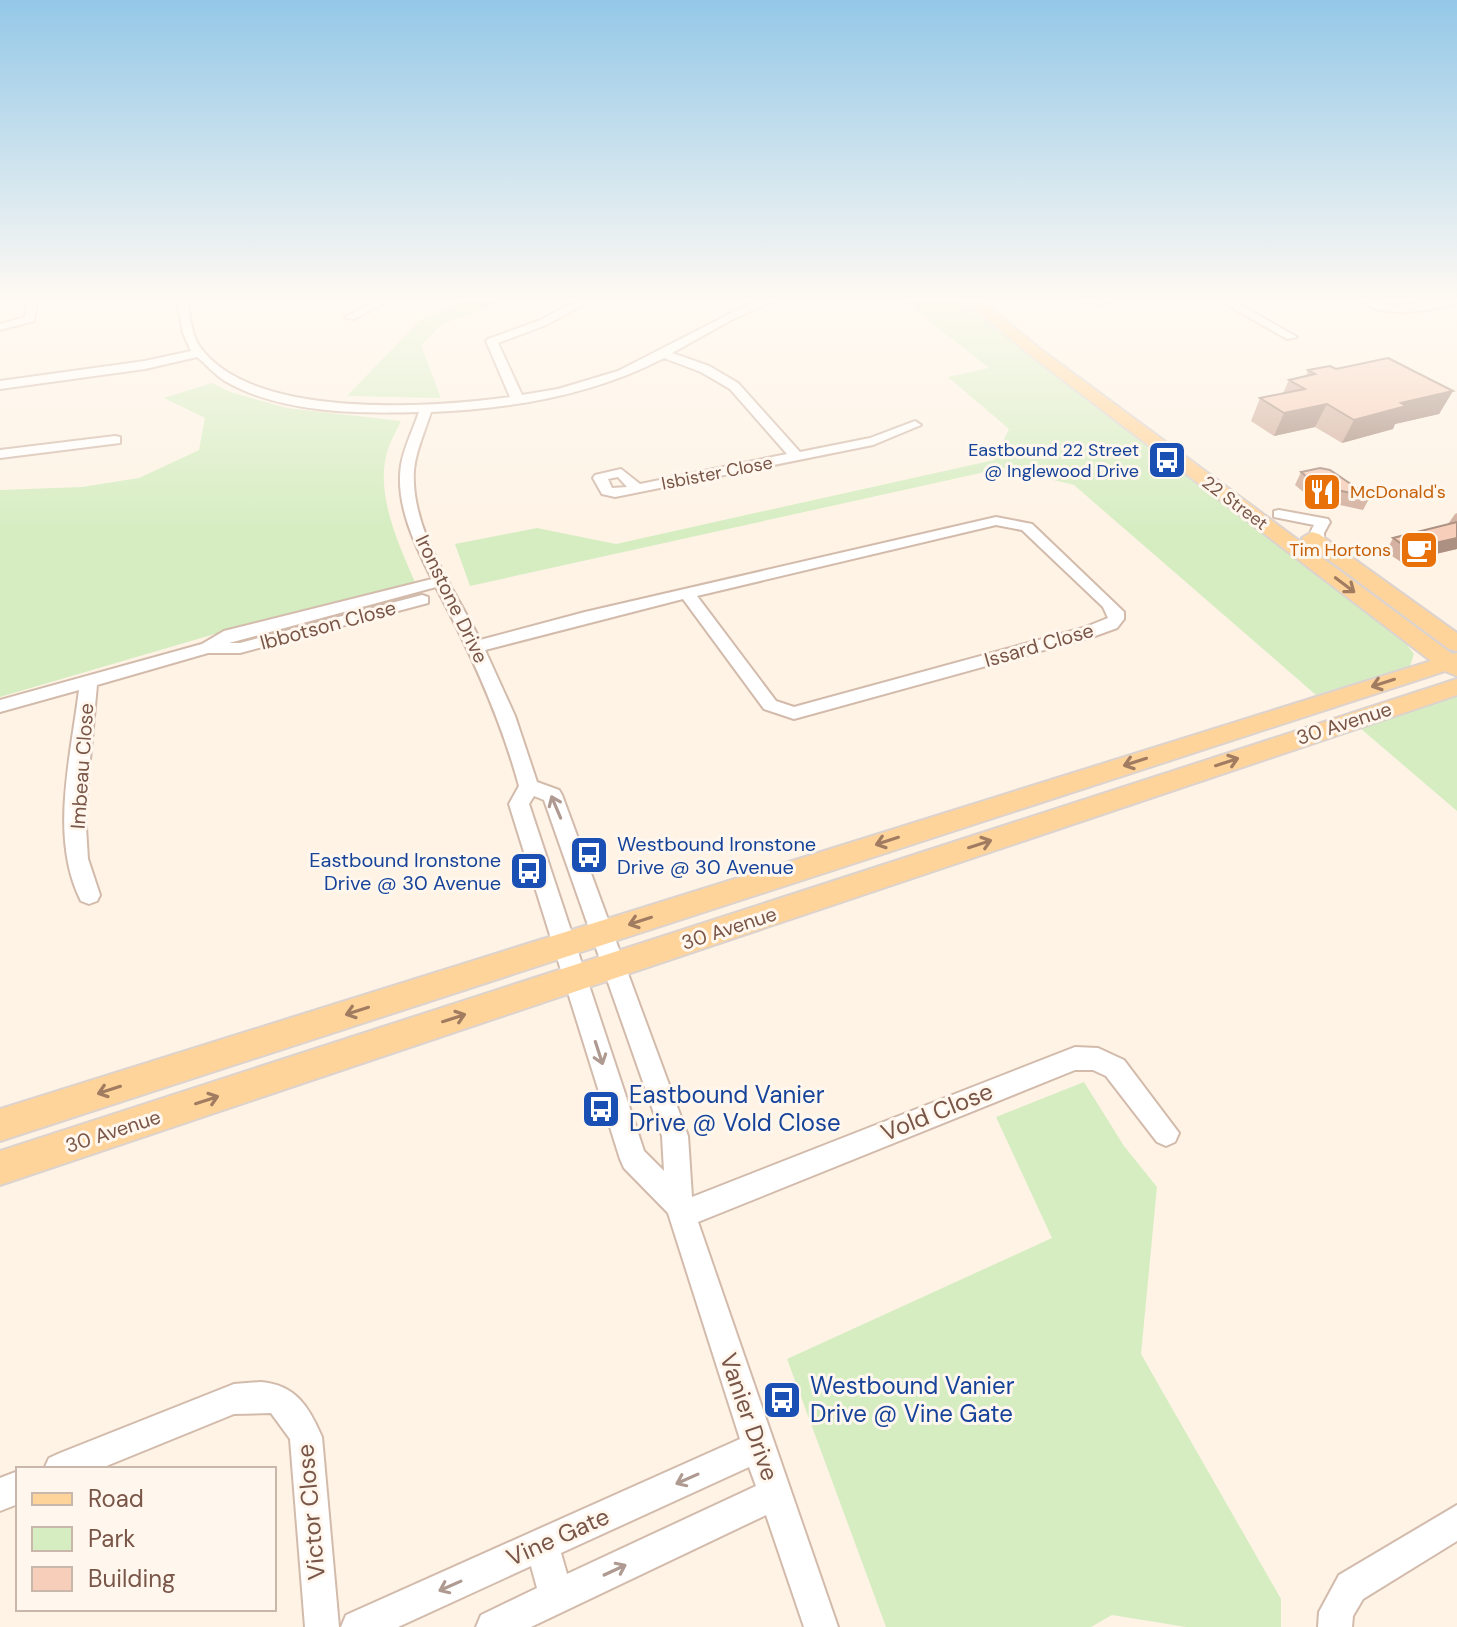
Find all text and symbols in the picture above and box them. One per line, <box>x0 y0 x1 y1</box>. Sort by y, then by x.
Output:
place label: Eastbound 22 Street @ Inglewood Drive <box>968 438 1139 483</box>
bus stop icon: Eastbound 22 Street @ Inglewood Drive <box>1146 439 1188 481</box>
street label: Isbister Close <box>659 450 775 496</box>
street label: 22 Street <box>1197 470 1273 536</box>
restaurant icon: McDonald's <box>1301 471 1343 513</box>
place label: McDonald's <box>1350 480 1446 504</box>
cafe icon: Tim Hortons <box>1398 529 1440 571</box>
street label: Ironstone Drive <box>410 531 494 667</box>
place label: Tim Hortons <box>1289 538 1391 562</box>
one-way arrow <box>1334 576 1355 593</box>
street label: Ibbotson Close <box>257 594 399 656</box>
street label: Issard Close <box>981 617 1097 673</box>
one-way arrow <box>1370 676 1396 691</box>
street label: 30 Avenue <box>1293 695 1395 751</box>
street label: Imbeau Close <box>65 702 99 830</box>
one-way arrow <box>1214 754 1239 769</box>
one-way arrow <box>1123 756 1148 770</box>
one-way arrow <box>548 795 562 820</box>
place label: Westbound Ironstone Drive @ 30 Avenue <box>617 831 816 880</box>
bus stop icon: Westbound Ironstone Drive @ 30 Avenue <box>568 834 610 876</box>
one-way arrow <box>875 835 900 850</box>
one-way arrow <box>967 836 992 851</box>
place label: Eastbound Ironstone Drive @ 30 Avenue <box>309 847 501 896</box>
bus stop icon: Eastbound Ironstone Drive @ 30 Avenue <box>508 850 550 892</box>
street label: 30 Avenue <box>678 900 780 956</box>
one-way arrow <box>627 914 652 929</box>
one-way arrow <box>344 1004 370 1019</box>
one-way arrow <box>441 1010 466 1025</box>
one-way arrow <box>592 1040 607 1065</box>
street label: Vold Close <box>876 1075 997 1148</box>
place label: Eastbound Vanier Drive @ Vold Close <box>629 1079 841 1138</box>
one-way arrow <box>96 1083 122 1098</box>
bus stop icon: Eastbound Vanier Drive @ Vold Close <box>580 1088 622 1130</box>
one-way arrow <box>194 1091 219 1106</box>
street label: 30 Avenue <box>62 1103 164 1159</box>
street label: Vanier Drive <box>713 1349 786 1485</box>
place label: Westbound Vanier Drive @ Vine Gate <box>810 1370 1015 1429</box>
bus stop icon: Westbound Vanier Drive @ Vine Gate <box>761 1379 803 1421</box>
street label: Victor Close <box>289 1443 332 1581</box>
legend <box>16 1467 276 1611</box>
one-way arrow <box>675 1472 699 1487</box>
text: Road <box>88 1483 144 1514</box>
street label: Vine Gate <box>502 1500 614 1573</box>
text: Park <box>88 1523 135 1554</box>
one-way arrow <box>602 1562 626 1577</box>
text: Building <box>88 1563 175 1594</box>
one-way arrow <box>438 1579 462 1594</box>

